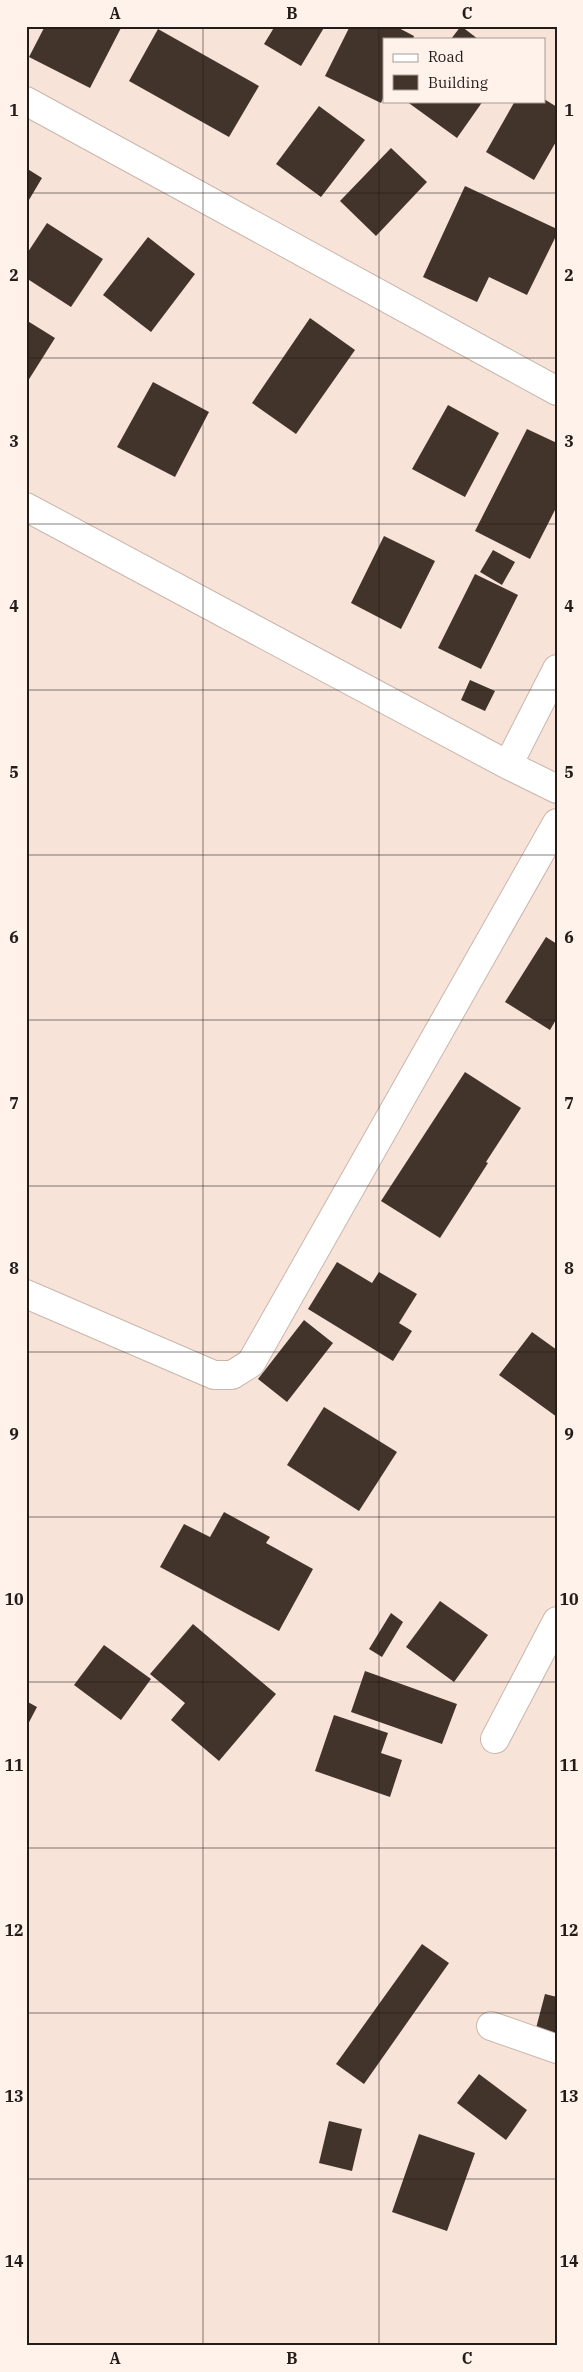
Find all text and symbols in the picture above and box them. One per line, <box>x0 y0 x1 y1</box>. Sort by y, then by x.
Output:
text: A <box>109 3 121 23</box>
text: B <box>286 3 298 23</box>
text: C <box>462 3 472 23</box>
legend <box>383 38 546 102</box>
text: Road <box>428 47 464 66</box>
text: Building <box>428 73 488 92</box>
text: 1 <box>9 100 19 120</box>
text: 1 <box>564 100 574 120</box>
text: 2 <box>9 265 19 285</box>
text: 2 <box>564 265 574 285</box>
text: 3 <box>9 431 19 451</box>
text: 3 <box>564 431 574 451</box>
text: 4 <box>9 596 19 616</box>
text: 4 <box>564 596 574 616</box>
text: 5 <box>9 762 19 782</box>
text: 5 <box>564 762 574 782</box>
text: 6 <box>9 927 19 947</box>
text: 6 <box>564 927 574 947</box>
text: 7 <box>9 1093 19 1113</box>
text: 7 <box>564 1093 574 1113</box>
text: 8 <box>9 1258 19 1278</box>
text: 8 <box>564 1258 574 1278</box>
text: 9 <box>9 1424 19 1444</box>
text: 9 <box>564 1424 574 1444</box>
text: 10 <box>4 1589 24 1609</box>
text: 10 <box>559 1589 579 1609</box>
text: 11 <box>4 1755 24 1775</box>
text: 11 <box>559 1755 579 1775</box>
text: 12 <box>4 1920 24 1940</box>
text: 12 <box>559 1920 579 1940</box>
text: 13 <box>4 2086 24 2106</box>
text: 13 <box>559 2086 579 2106</box>
text: 14 <box>4 2251 24 2271</box>
text: 14 <box>559 2251 579 2271</box>
text: A <box>109 2348 121 2368</box>
text: B <box>286 2348 298 2368</box>
text: C <box>462 2348 472 2368</box>

